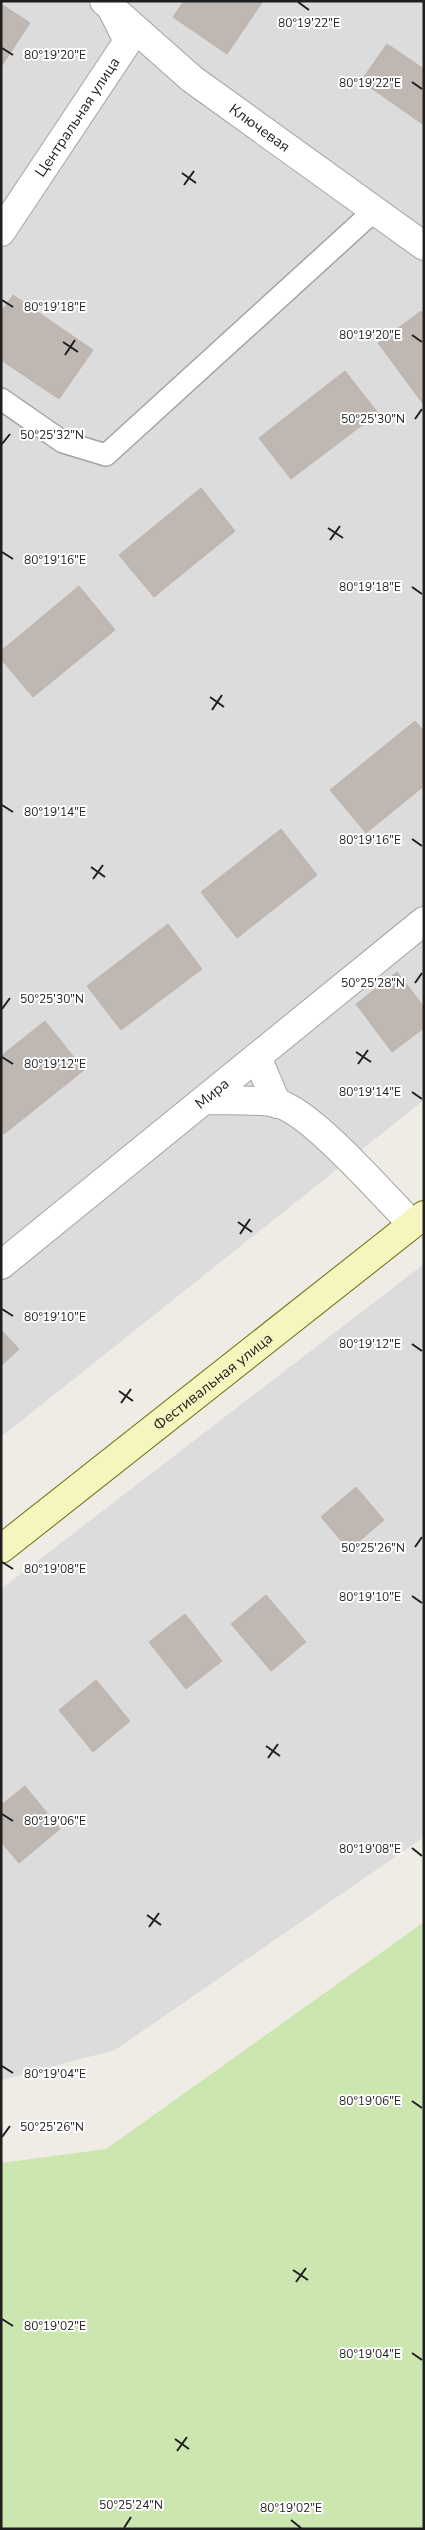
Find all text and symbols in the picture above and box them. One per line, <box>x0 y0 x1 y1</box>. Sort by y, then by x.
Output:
text: 80°19'22"E <box>278 15 340 31</box>
text: 80°19'20"E <box>24 47 86 63</box>
street label: Центральная улица <box>30 53 124 181</box>
text: 80°19'22"E <box>339 75 401 91</box>
street label: Ключевая <box>225 99 294 156</box>
text: 80°19'18"E <box>24 299 86 315</box>
text: 80°19'20"E <box>339 327 401 343</box>
text: 50°25'30"N <box>341 411 405 427</box>
text: 50°25'32"N <box>20 427 84 443</box>
text: 80°19'16"E <box>24 552 86 568</box>
text: 80°19'18"E <box>339 579 401 595</box>
text: 80°19'14"E <box>24 804 86 820</box>
text: 80°19'16"E <box>339 832 401 848</box>
text: 50°25'28"N <box>341 975 405 991</box>
text: 50°25'30"N <box>20 991 84 1007</box>
text: 80°19'12"E <box>24 1056 86 1072</box>
street label: Мира <box>191 1073 233 1113</box>
text: 80°19'14"E <box>339 1084 401 1100</box>
text: 80°19'10"E <box>24 1309 86 1325</box>
street label: Фестивальная улица <box>149 1328 277 1435</box>
text: 80°19'12"E <box>339 1336 401 1352</box>
text: 50°25'26"N <box>341 1540 405 1556</box>
text: 80°19'08"E <box>24 1561 86 1577</box>
text: 80°19'10"E <box>339 1589 401 1605</box>
text: 80°19'06"E <box>24 1813 86 1829</box>
text: 80°19'08"E <box>339 1841 401 1857</box>
text: 80°19'04"E <box>24 2066 86 2082</box>
text: 80°19'06"E <box>339 2093 401 2109</box>
text: 50°25'26"N <box>20 2119 84 2135</box>
text: 80°19'02"E <box>24 2318 86 2334</box>
text: 80°19'04"E <box>339 2346 401 2362</box>
text: 50°25'24"N <box>99 2497 163 2513</box>
text: 80°19'02"E <box>260 2500 322 2516</box>

